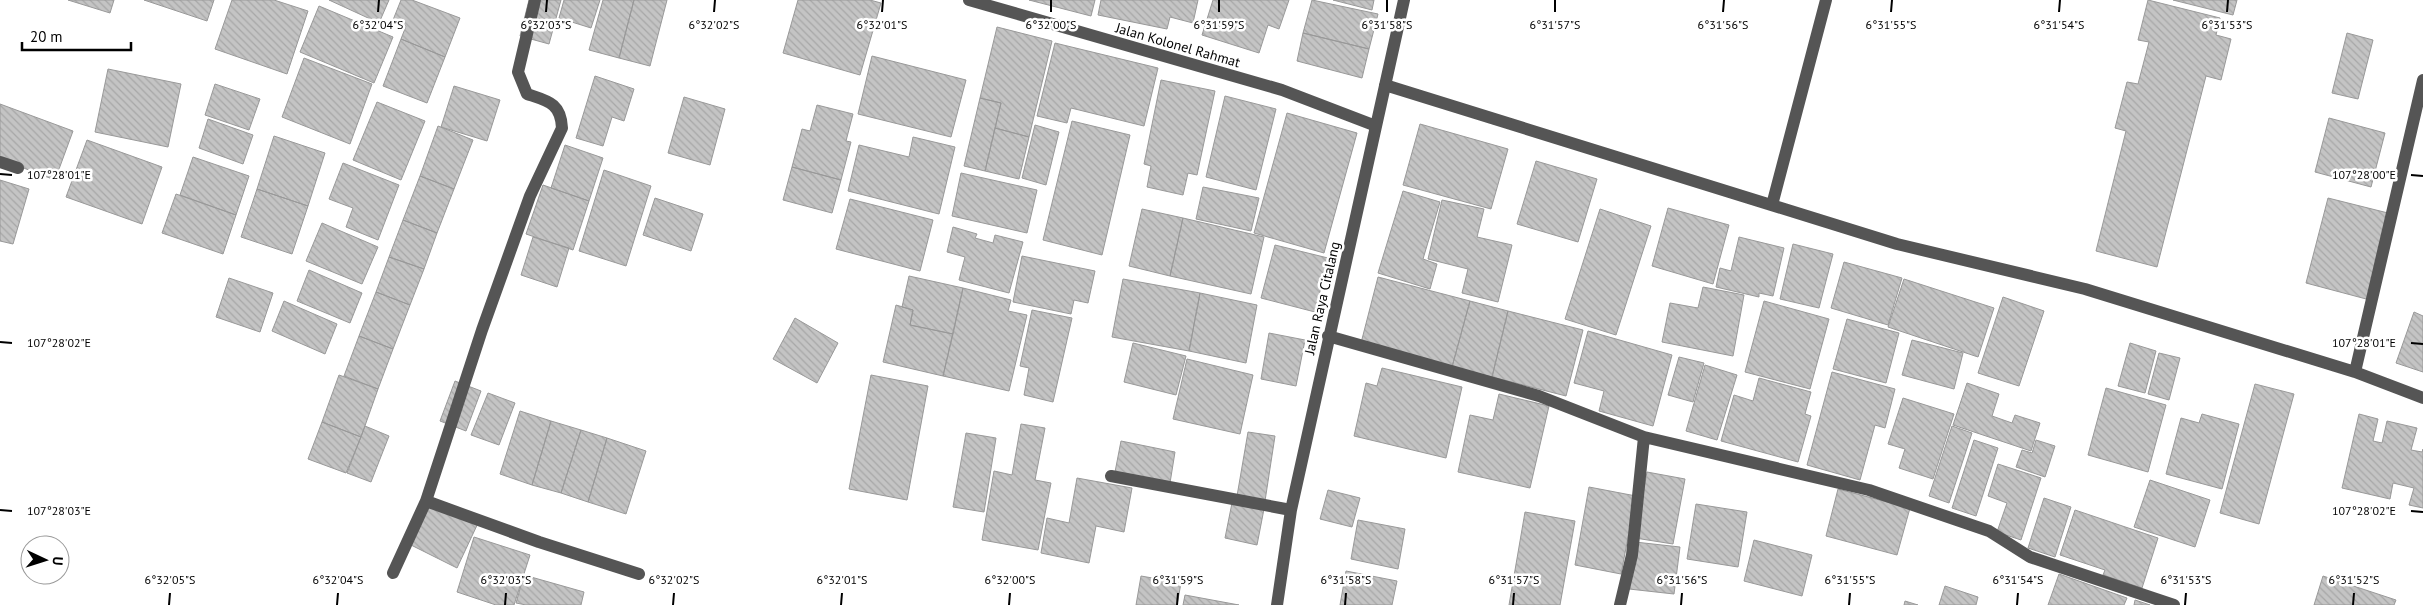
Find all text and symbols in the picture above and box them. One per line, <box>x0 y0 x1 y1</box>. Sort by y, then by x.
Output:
text: 6°32'04"S <box>353 17 403 32</box>
text: 6°32'03"S <box>521 17 571 32</box>
text: 6°32'02"S <box>689 17 739 32</box>
text: 6°32'01"S <box>857 17 907 32</box>
text: 6°32'00"S <box>1026 17 1076 32</box>
text: 6°31'59"S <box>1194 17 1244 32</box>
text: 6°31'58"S <box>1362 17 1412 32</box>
text: 6°31'57"S <box>1530 17 1580 32</box>
text: 6°31'56"S <box>1698 17 1748 32</box>
text: 6°31'55"S <box>1866 17 1916 32</box>
text: 6°31'54"S <box>2034 17 2084 32</box>
text: 6°31'53"S <box>2202 17 2252 32</box>
street label: Jalan Kolonel Rahmat <box>1113 18 1243 71</box>
scale bar <box>22 20 131 52</box>
text: 20 m <box>30 27 63 46</box>
text: 107°28'01"E <box>27 167 91 182</box>
text: 107°28'00"E <box>2332 167 2396 182</box>
street label: Jalan Raya Citalang <box>1300 240 1344 357</box>
text: 107°28'02"E <box>27 335 91 350</box>
text: 107°28'01"E <box>2332 335 2396 350</box>
text: 107°28'03"E <box>27 503 91 518</box>
text: 107°28'02"E <box>2332 503 2396 518</box>
north arrow <box>20 535 70 585</box>
text: U <box>49 556 67 566</box>
text: 6°32'05"S <box>145 572 195 587</box>
text: 6°32'04"S <box>313 572 363 587</box>
text: 6°32'03"S <box>481 572 531 587</box>
text: 6°32'02"S <box>649 572 699 587</box>
text: 6°32'01"S <box>817 572 867 587</box>
text: 6°32'00"S <box>985 572 1035 587</box>
text: 6°31'59"S <box>1153 572 1203 587</box>
text: 6°31'58"S <box>1321 572 1371 587</box>
text: 6°31'57"S <box>1489 572 1539 587</box>
text: 6°31'56"S <box>1657 572 1707 587</box>
text: 6°31'55"S <box>1825 572 1875 587</box>
text: 6°31'54"S <box>1993 572 2043 587</box>
text: 6°31'53"S <box>2161 572 2211 587</box>
text: 6°31'52"S <box>2329 572 2379 587</box>

